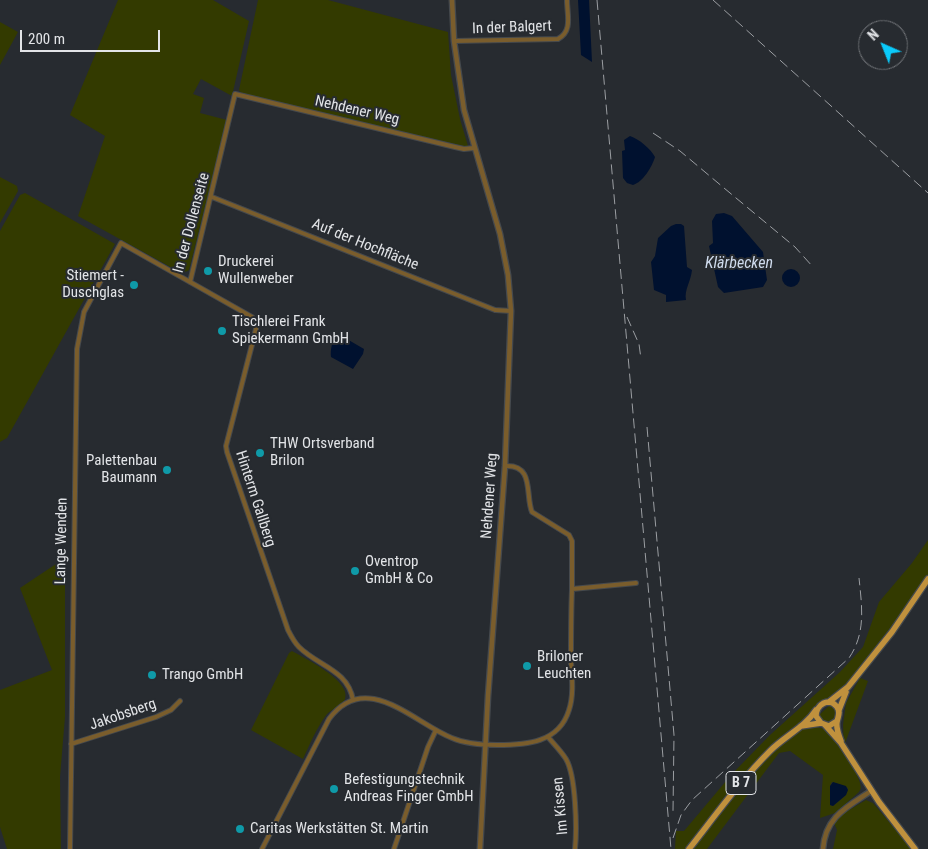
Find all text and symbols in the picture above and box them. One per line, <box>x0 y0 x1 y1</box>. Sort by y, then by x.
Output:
street label: In der Balgert <box>472 18 552 38</box>
scale bar <box>22 20 162 52</box>
north arrow <box>858 20 908 70</box>
text: N <box>865 26 882 44</box>
text: 200 m <box>28 30 65 48</box>
street label: Nehdener Weg <box>313 93 401 129</box>
street label: In der Dollenseite <box>170 171 214 275</box>
street label: Auf der Hochfläche <box>309 215 421 275</box>
place label: Druckerei Wullenweber <box>218 253 293 288</box>
water label: Klärbecken <box>705 254 773 274</box>
marker: Druckerei Wullenweber <box>202 265 214 277</box>
place label: Stiemert - Duschglas <box>62 267 124 302</box>
marker: Stiemert - Duschglas <box>128 279 140 291</box>
place label: Tischlerei Frank Spiekermann GmbH <box>232 313 349 348</box>
marker: Tischlerei Frank Spiekermann GmbH <box>216 325 228 337</box>
place label: THW Ortsverband Brilon <box>270 435 374 470</box>
marker: THW Ortsverband Brilon <box>254 447 266 459</box>
street label: Hinterm Gallberg <box>231 449 279 549</box>
place label: Palettenbau Baumann <box>86 452 157 487</box>
street label: Nehdener Weg <box>478 452 502 540</box>
marker: Palettenbau Baumann <box>161 464 173 476</box>
street label: Lange Wenden <box>52 498 72 584</box>
place label: Oventrop GmbH & Co <box>365 553 433 588</box>
marker: Oventrop GmbH & Co <box>349 565 361 577</box>
place label: Briloner Leuchten <box>537 648 591 683</box>
marker: Briloner Leuchten <box>521 660 533 672</box>
place label: Trango GmbH <box>162 666 243 684</box>
marker: Trango GmbH <box>146 669 158 681</box>
street label: Jakobsberg <box>87 695 159 735</box>
place label: Befestigungstechnik Andreas Finger GmbH <box>344 771 474 806</box>
road number: B 7 <box>726 771 756 794</box>
street label: Im Kissen <box>550 776 572 836</box>
marker: Befestigungstechnik Andreas Finger GmbH <box>328 783 340 795</box>
place label: Caritas Werkstätten St. Martin <box>250 820 428 838</box>
marker: Caritas Werkstätten St. Martin <box>234 823 246 835</box>

